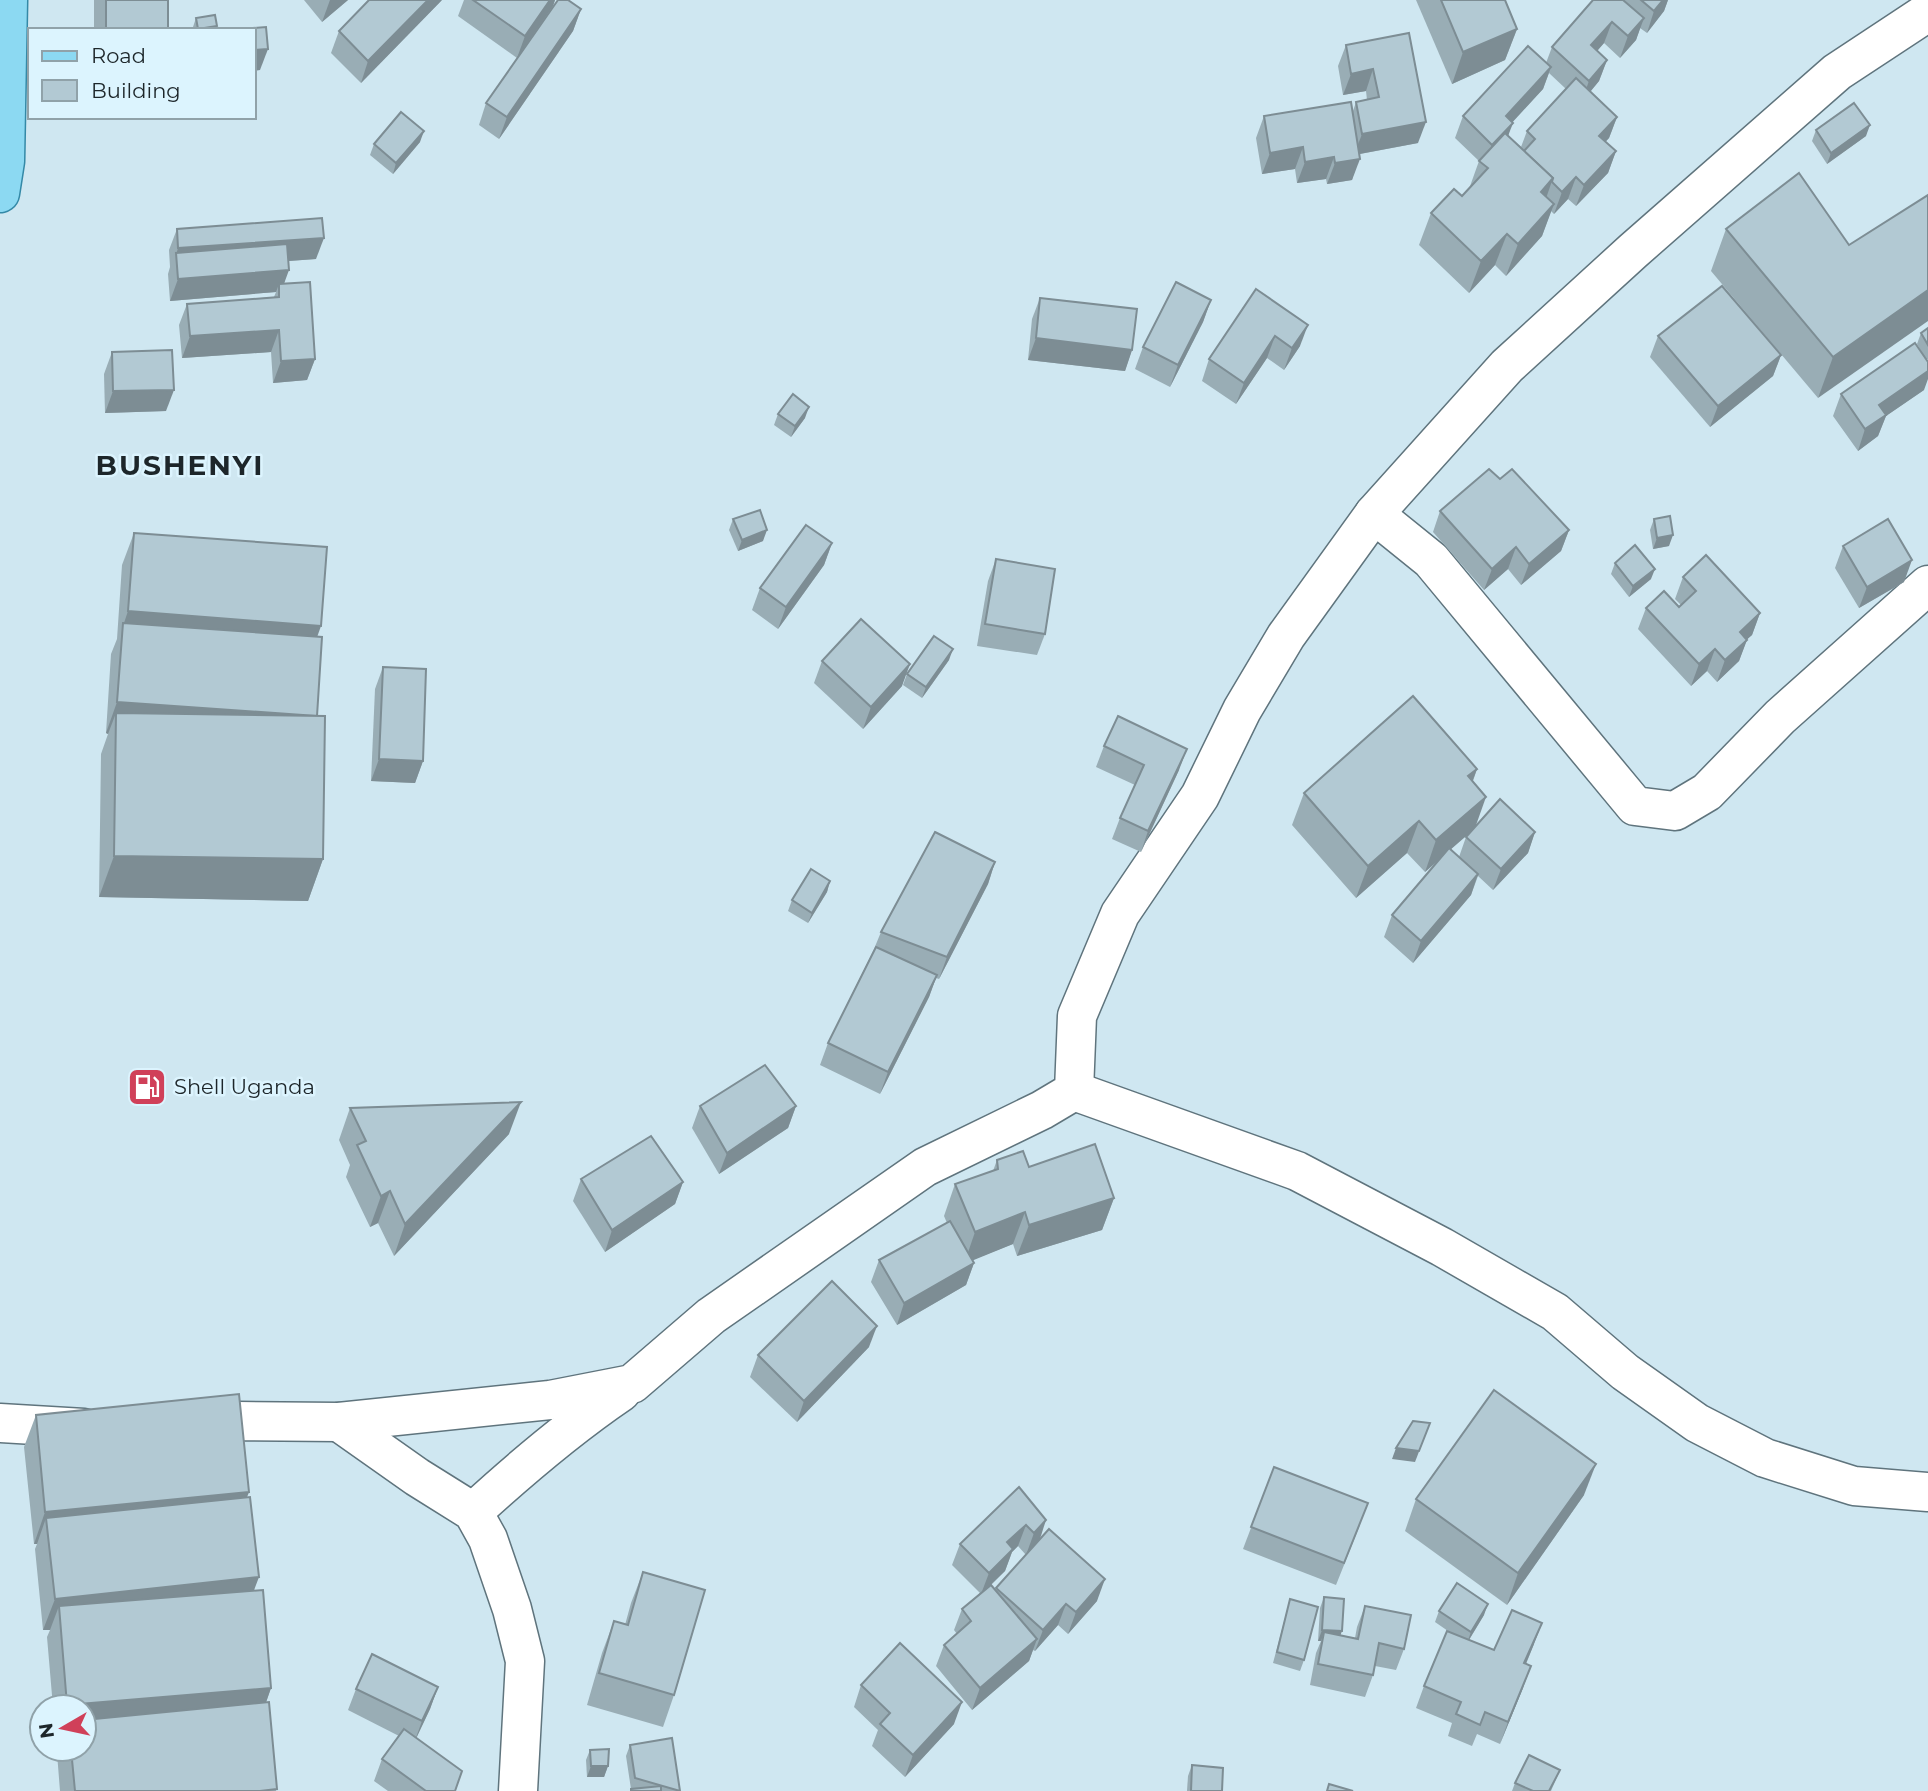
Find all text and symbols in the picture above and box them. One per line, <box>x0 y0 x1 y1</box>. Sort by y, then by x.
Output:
legend <box>28 28 256 119</box>
text: Road <box>91 43 146 68</box>
text: Building <box>91 78 181 103</box>
district label: BUSHENYI <box>96 448 264 482</box>
fuel station icon: Shell Uganda <box>126 1066 168 1108</box>
place label: Shell Uganda <box>174 1074 315 1099</box>
north arrow <box>28 1693 98 1763</box>
text: N <box>34 1721 59 1740</box>

